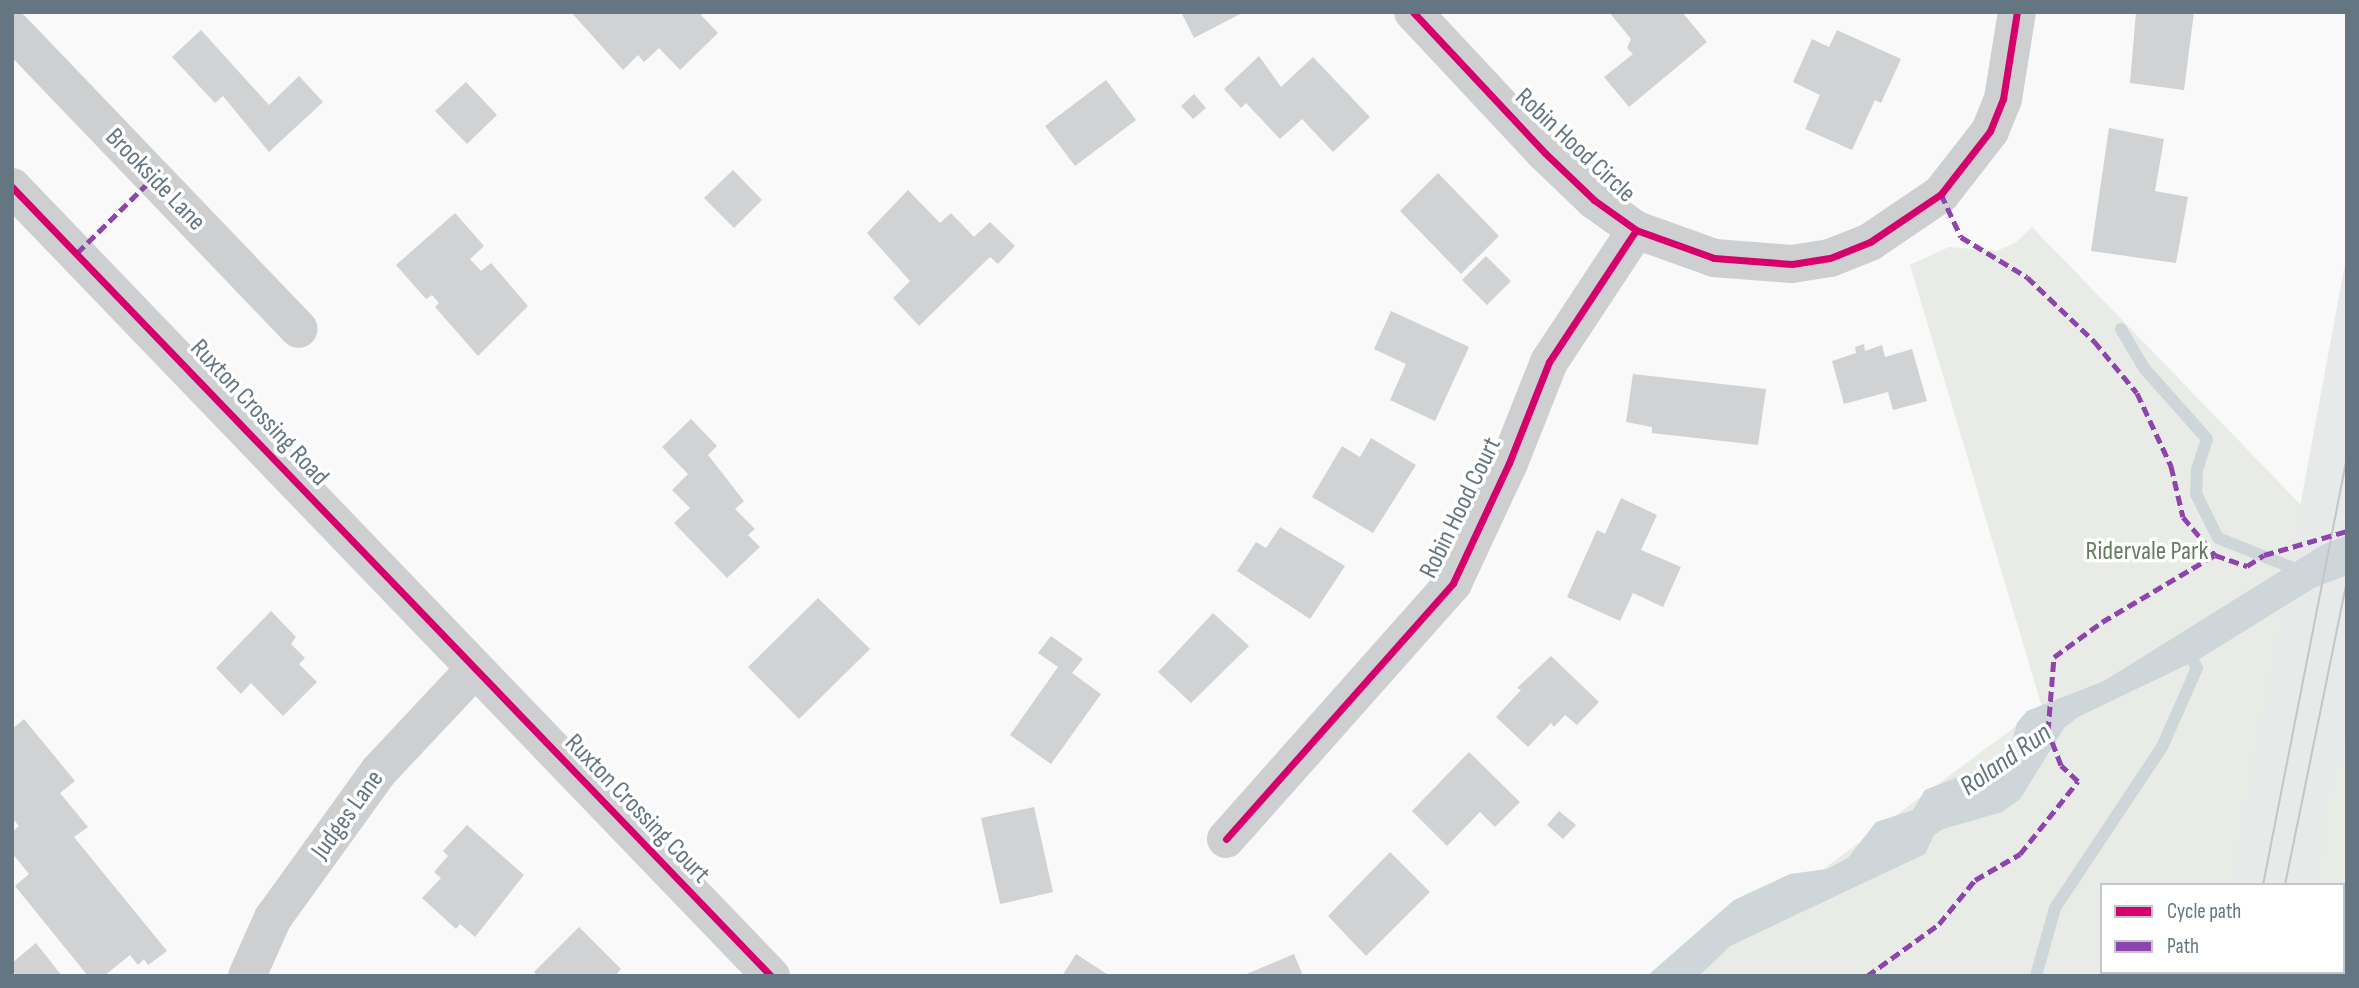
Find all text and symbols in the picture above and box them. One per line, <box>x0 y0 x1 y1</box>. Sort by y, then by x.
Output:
street label: Robin Hood Circle <box>1508 82 1642 210</box>
street label: Brookside Lane <box>98 122 212 238</box>
street label: Ruxton Crossing Road <box>183 333 335 493</box>
street label: Robin Hood Court <box>1413 432 1509 584</box>
park label: Ridervale Park <box>2086 536 2208 568</box>
water label: Roland Run <box>1954 717 2058 803</box>
street label: Ruxton Crossing Court <box>558 728 716 890</box>
street label: Judges Lane <box>305 764 391 866</box>
legend <box>2100 883 2345 974</box>
text: Cycle path <box>2167 899 2241 924</box>
text: Path <box>2167 934 2199 959</box>

